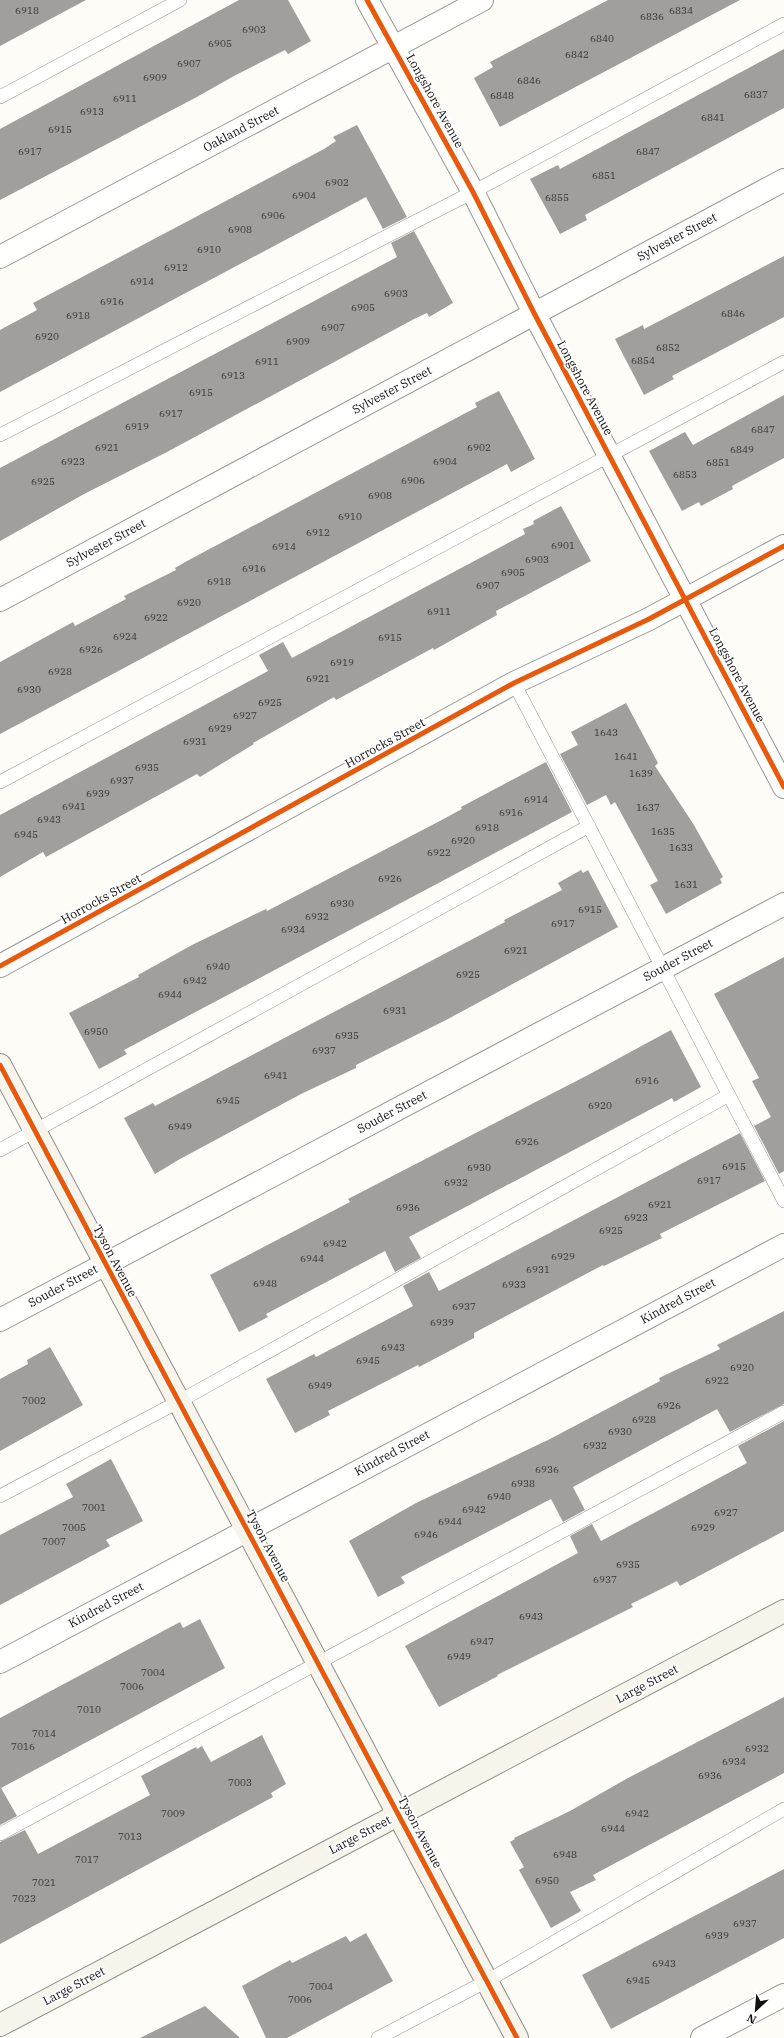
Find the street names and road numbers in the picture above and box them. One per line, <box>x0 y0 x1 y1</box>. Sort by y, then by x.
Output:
street label: Longshore Avenue <box>403 51 467 150</box>
street label: Oakland Street <box>200 102 281 155</box>
street label: Sylvester Street <box>634 209 719 264</box>
street label: Longshore Avenue <box>554 338 617 438</box>
street label: Sylvester Street <box>349 362 434 417</box>
street label: Sylvester Street <box>63 515 148 570</box>
street label: Longshore Avenue <box>706 625 769 725</box>
street label: Horrocks Street <box>342 714 427 771</box>
street label: Horrocks Street <box>58 870 143 927</box>
street label: Souder Street <box>640 935 715 984</box>
street label: Souder Street <box>354 1087 429 1136</box>
street label: Tyson Avenue <box>90 1222 141 1299</box>
street label: Souder Street <box>25 1261 100 1310</box>
street label: Kindred Street <box>638 1274 718 1327</box>
street label: Kindred Street <box>352 1426 432 1479</box>
street label: Tyson Avenue <box>243 1507 294 1584</box>
street label: Kindred Street <box>66 1578 146 1631</box>
street label: Large Street <box>613 1661 680 1706</box>
street label: Tyson Avenue <box>395 1793 446 1870</box>
street label: Large Street <box>326 1812 393 1857</box>
street label: Large Street <box>40 1963 107 2008</box>

